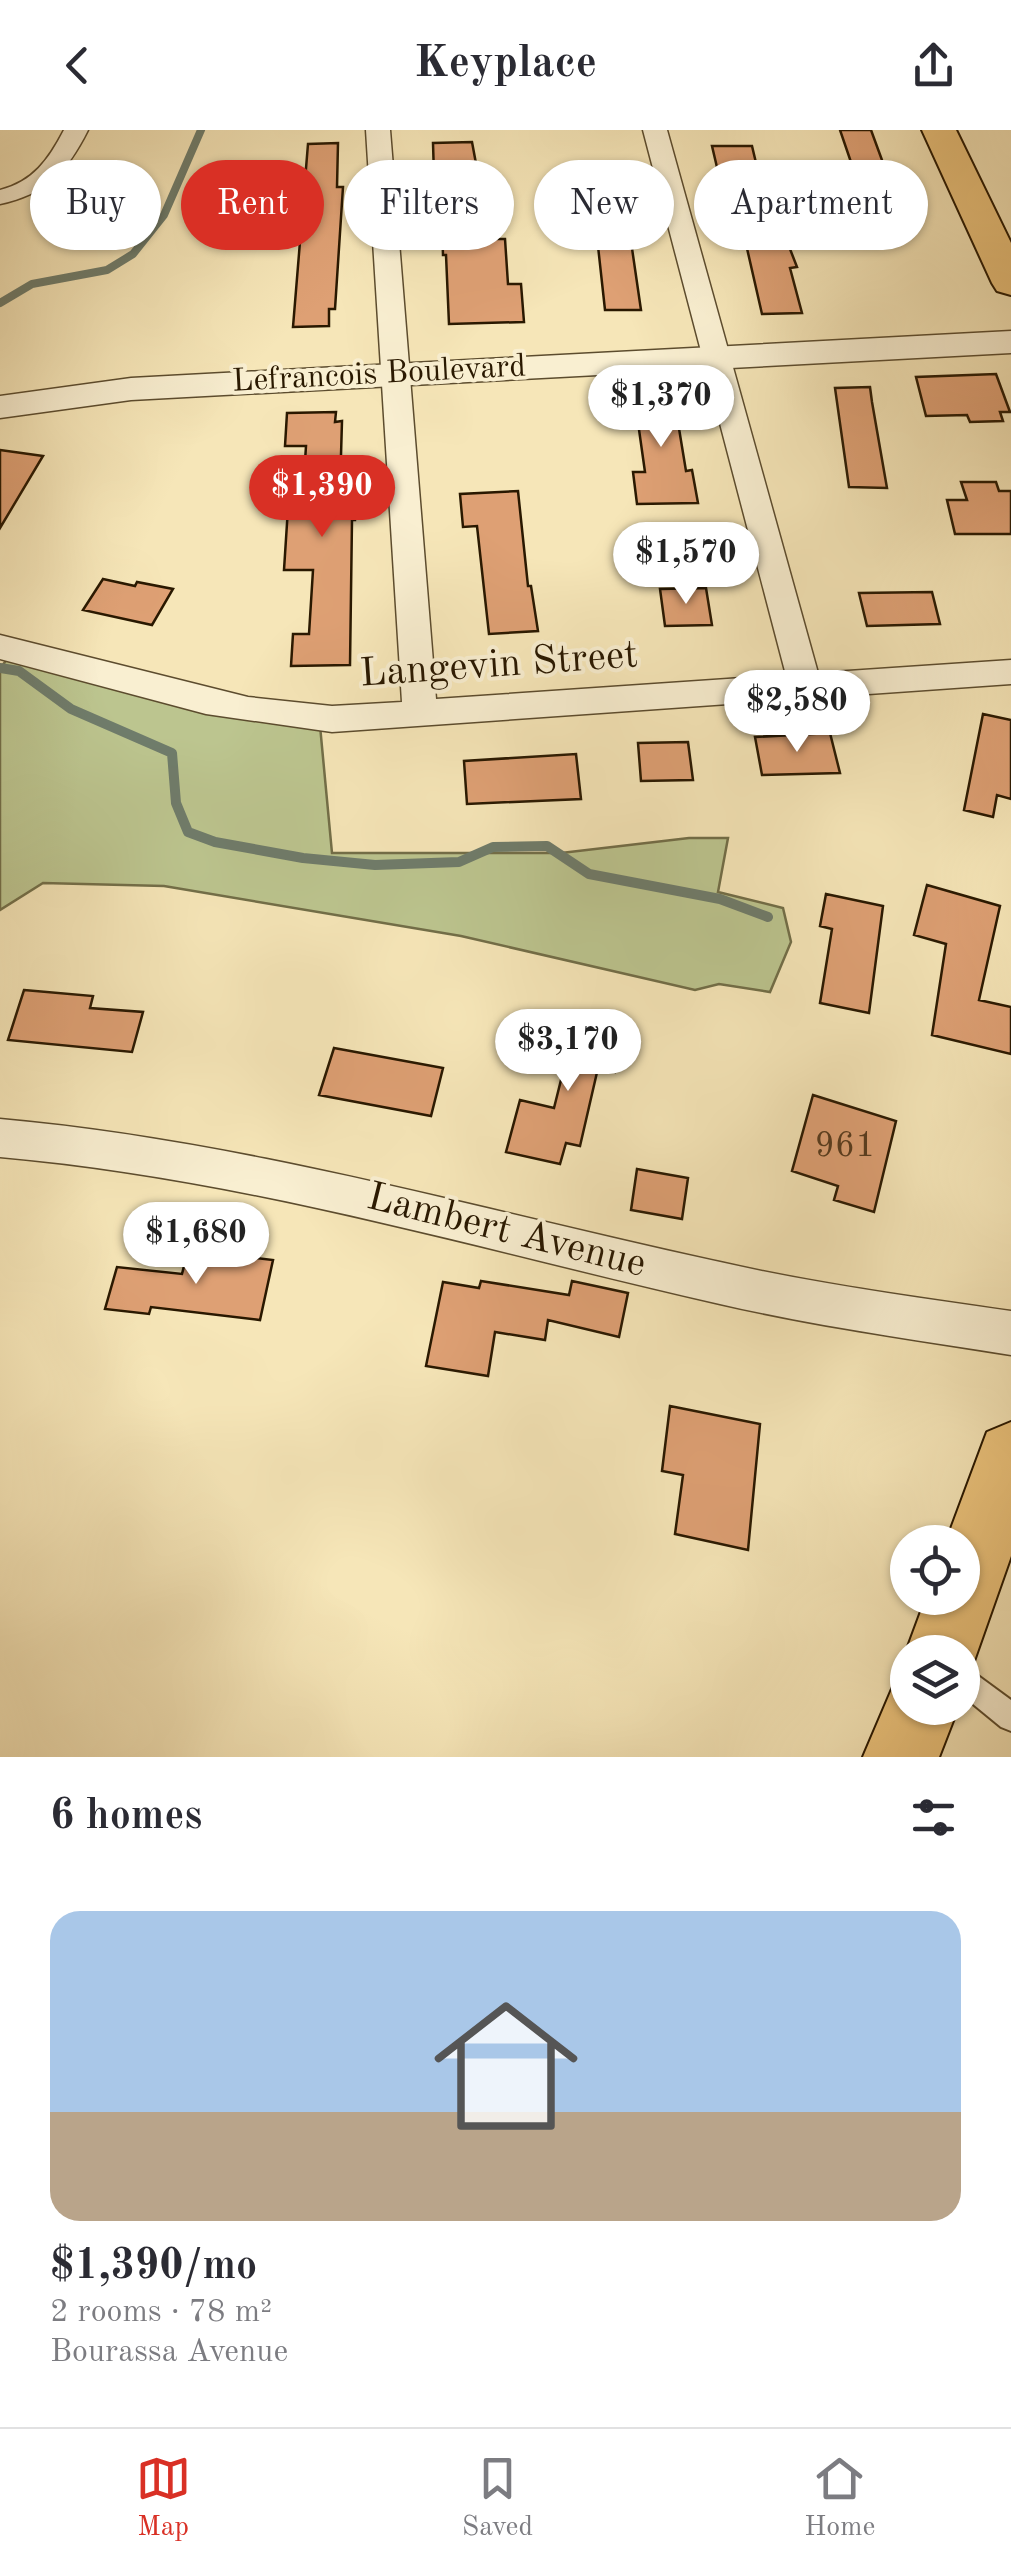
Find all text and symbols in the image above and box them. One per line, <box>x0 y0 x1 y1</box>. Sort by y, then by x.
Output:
icon: back <box>50 38 105 93</box>
icon: share <box>906 38 961 93</box>
text: Keyplace <box>414 42 597 87</box>
chip: Buy <box>30 160 161 250</box>
chip: Rent <box>181 160 324 250</box>
chip: Filters <box>344 160 514 250</box>
chip: New <box>534 160 674 250</box>
chip: Apartment <box>694 160 928 250</box>
street label: Lefrancois Boulevard <box>231 351 527 399</box>
pin: $1,370 <box>580 365 742 450</box>
text: $1,370 <box>610 381 712 413</box>
pin: $1,390 <box>241 455 403 540</box>
text: $1,390 <box>271 471 373 503</box>
pin: $1,570 <box>605 522 767 607</box>
text: $1,570 <box>635 538 737 570</box>
street label: Langevin Street <box>358 636 640 696</box>
pin: $2,580 <box>716 670 878 755</box>
text: $2,580 <box>746 686 848 718</box>
pin: $3,170 <box>487 1009 649 1094</box>
text: $3,170 <box>517 1025 619 1057</box>
house number: 961 <box>815 1129 875 1164</box>
street label: Lambert Avenue <box>362 1178 650 1286</box>
pin: $1,680 <box>115 1202 277 1287</box>
text: $1,680 <box>145 1218 247 1250</box>
map controls <box>890 1525 980 1725</box>
button: locate <box>890 1525 980 1615</box>
button: layers <box>890 1635 980 1725</box>
icon: filters <box>906 1790 961 1845</box>
text: 6 homes <box>50 1796 202 1838</box>
icon: home <box>416 1976 596 2156</box>
text: $1,390/mo <box>50 2246 257 2288</box>
text: 2 rooms · 78 m² <box>50 2297 272 2329</box>
text: Bourassa Avenue <box>50 2337 288 2369</box>
tab: Map <box>136 2451 191 2546</box>
tab: Saved <box>462 2451 533 2546</box>
tab: Home <box>804 2451 875 2546</box>

